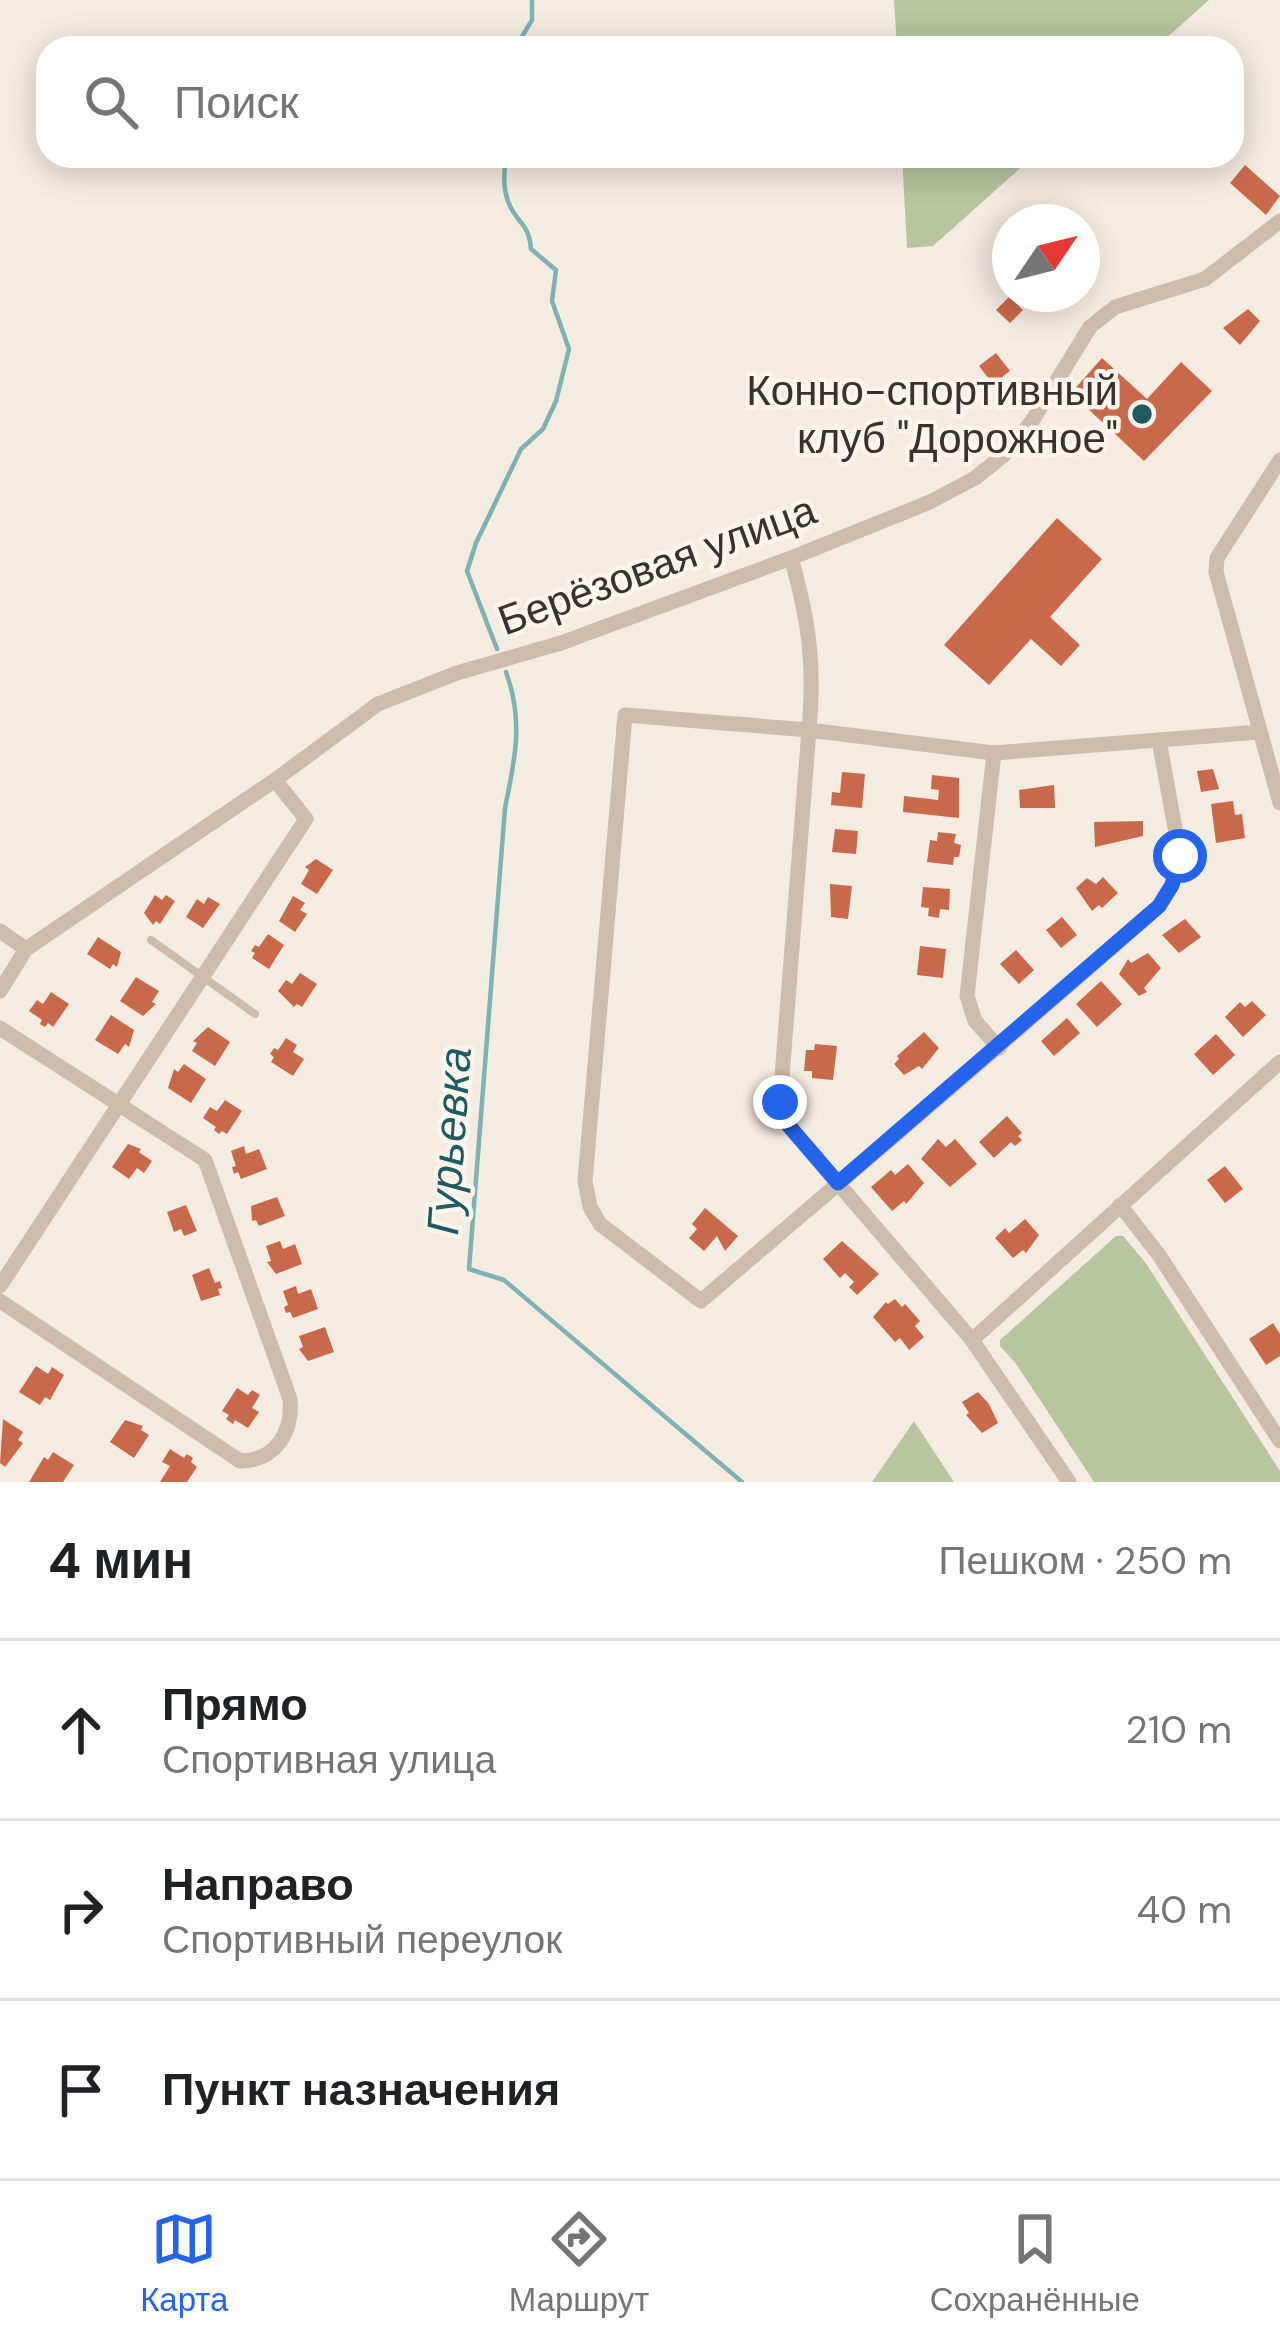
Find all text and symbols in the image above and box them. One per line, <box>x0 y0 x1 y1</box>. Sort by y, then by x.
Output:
search box <box>36 36 1244 168</box>
icon: search <box>78 69 144 135</box>
text: Поиск <box>174 73 299 132</box>
north arrow <box>992 204 1100 312</box>
place label: Конно-спортивный клуб "Дорожное" <box>746 363 1118 466</box>
marker: Конно-спортивный клуб "Дорожное" <box>1129 401 1155 427</box>
street label: Берёзовая улица <box>490 482 824 648</box>
route start <box>1153 829 1207 883</box>
water label: Гурьевка <box>413 1045 485 1237</box>
route end <box>753 1075 807 1129</box>
text: 4 мин <box>48 1527 193 1594</box>
text: Пешком · 250 m <box>938 1535 1232 1586</box>
text: Прямо <box>162 1675 308 1734</box>
icon: ahead <box>48 1697 114 1763</box>
text: 210 m <box>1126 1704 1232 1755</box>
text: Спортивная улица <box>162 1734 496 1785</box>
text: Направо <box>162 1855 354 1914</box>
icon: right <box>48 1877 114 1943</box>
text: 40 m <box>1137 1884 1232 1935</box>
text: Спортивный переулок <box>162 1914 562 1965</box>
icon: arrive <box>48 2057 114 2123</box>
text: Пункт назначения <box>162 2060 560 2119</box>
tab: Карта <box>140 2206 228 2321</box>
tab: Маршрут <box>509 2206 649 2321</box>
tab: Сохранённые <box>930 2206 1140 2321</box>

